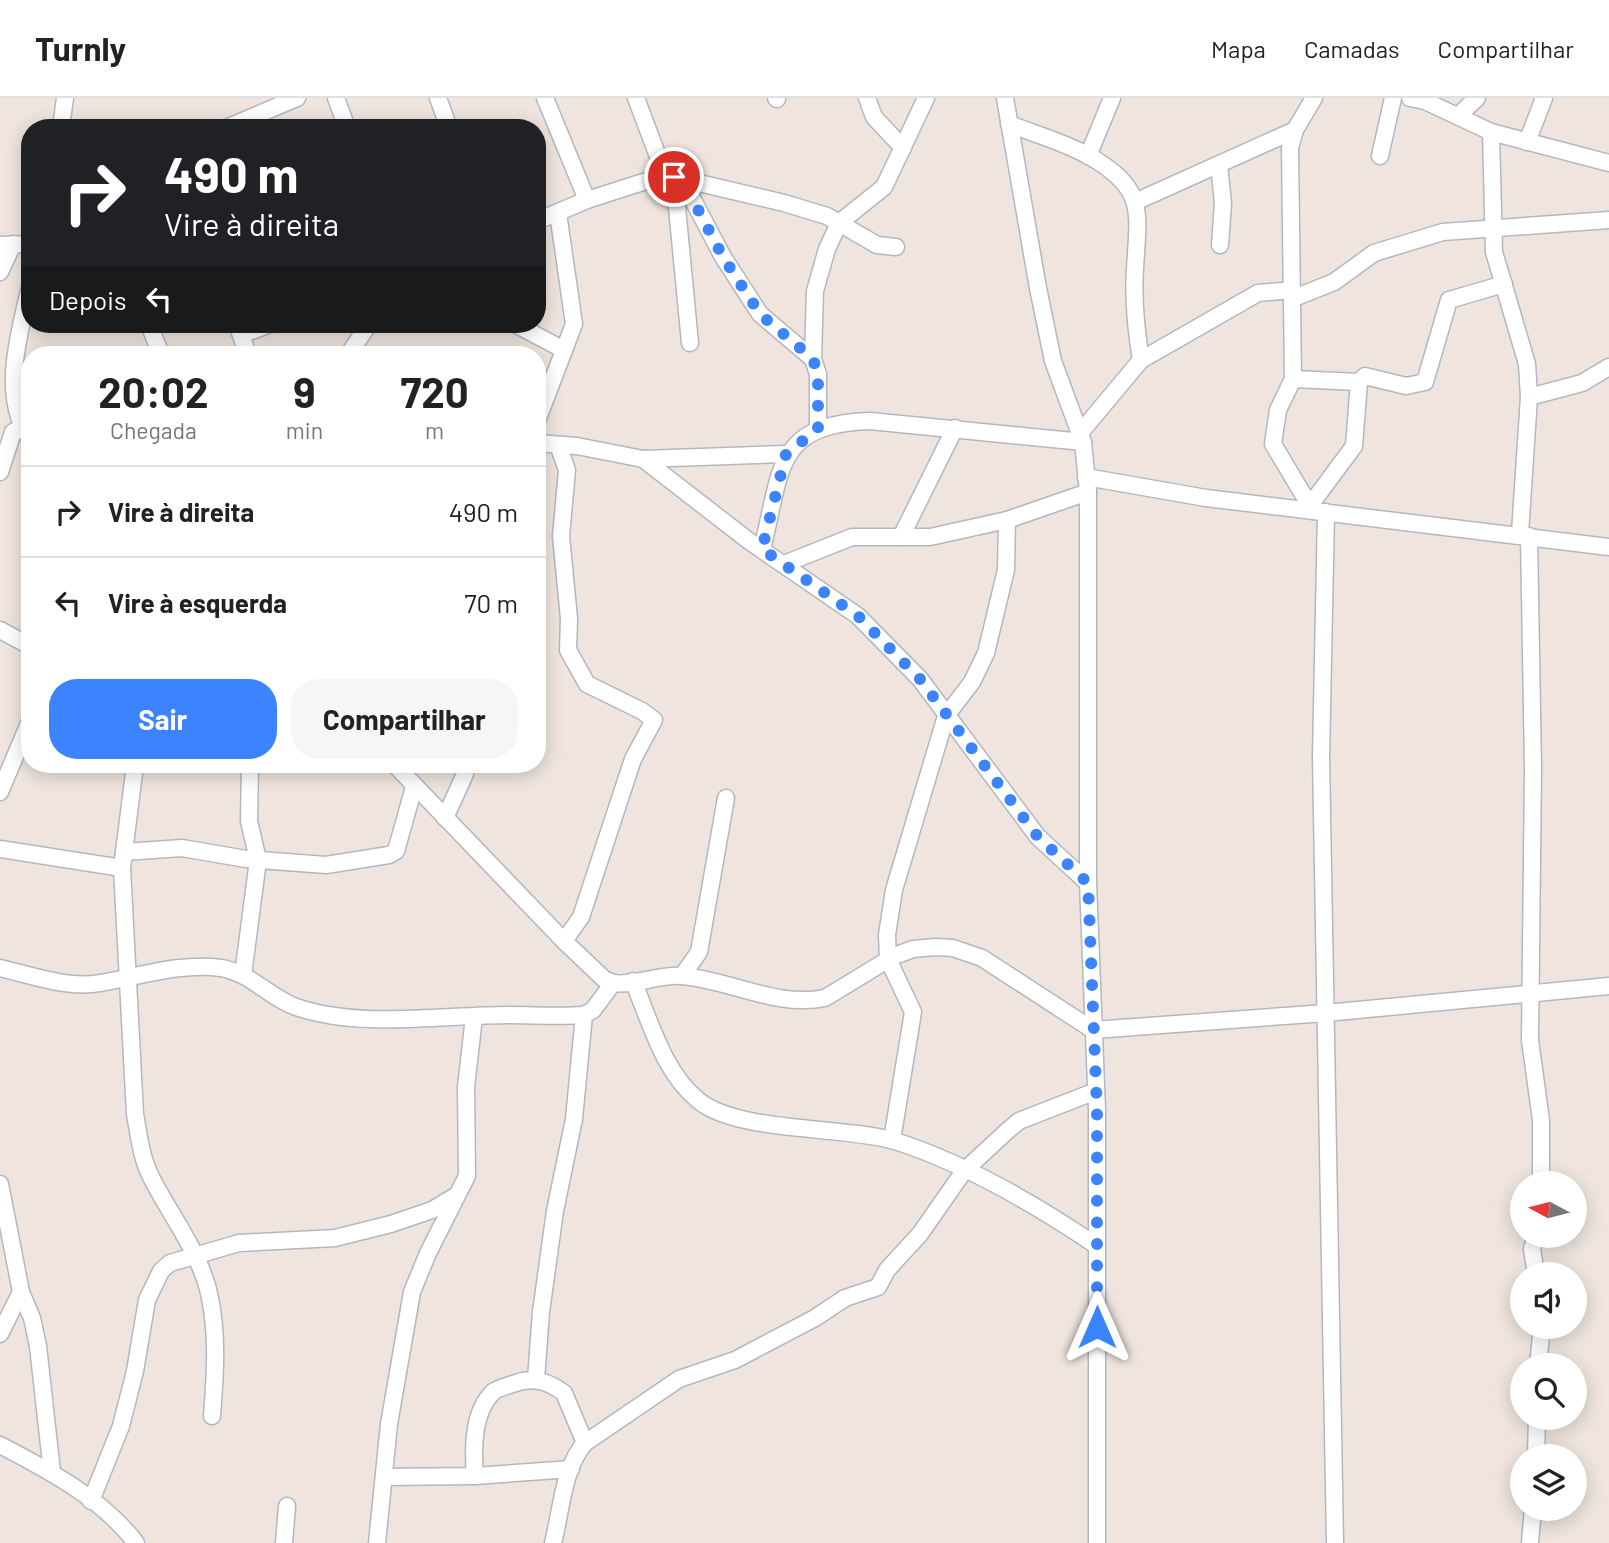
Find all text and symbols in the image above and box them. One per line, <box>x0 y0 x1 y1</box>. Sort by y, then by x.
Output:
text: Turnly <box>35 28 126 68</box>
text: Mapa <box>1211 34 1266 63</box>
text: Camadas <box>1304 34 1400 63</box>
text: Compartilhar <box>1438 34 1574 63</box>
text: 490 m <box>164 144 298 203</box>
icon: right <box>49 147 140 238</box>
pin <box>644 147 704 207</box>
icon: arrive <box>655 158 693 196</box>
text: Vire à direita <box>164 204 339 242</box>
icon: left <box>140 280 178 318</box>
text: Depois <box>49 284 126 315</box>
text: 20:02 <box>98 366 209 416</box>
text: 9 <box>293 366 316 416</box>
text: 720 <box>400 366 469 416</box>
text: Chegada <box>110 416 197 444</box>
text: min <box>286 416 323 444</box>
text: m <box>425 416 444 444</box>
icon: right <box>49 493 87 531</box>
text: Vire à direita <box>108 496 254 527</box>
text: 490 m <box>449 496 518 527</box>
icon: left <box>49 584 87 622</box>
text: Vire à esquerda <box>108 587 287 618</box>
text: 70 m <box>464 587 518 618</box>
button: Sair <box>49 679 277 759</box>
button: Compartilhar <box>291 679 518 759</box>
north arrow <box>1510 1171 1587 1248</box>
map controls <box>1510 1171 1587 1521</box>
button: sound <box>1510 1262 1587 1339</box>
position arrow <box>1060 1290 1134 1364</box>
button: search <box>1510 1353 1587 1430</box>
button: layers <box>1510 1444 1587 1521</box>

